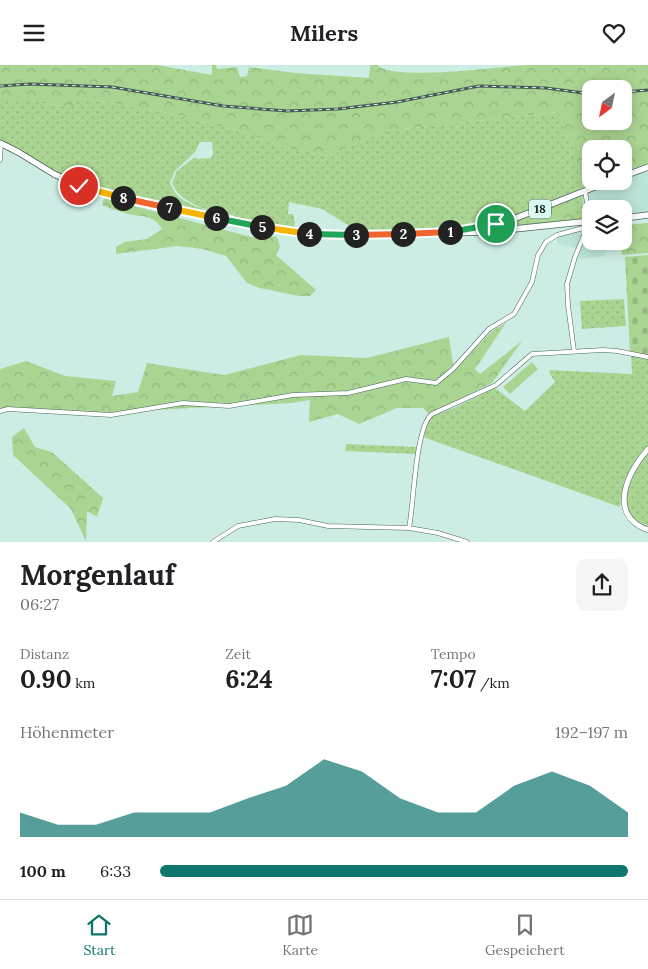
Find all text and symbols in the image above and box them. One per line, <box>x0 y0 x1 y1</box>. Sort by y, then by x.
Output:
icon: menu <box>20 19 48 47</box>
text: Milers <box>290 19 358 47</box>
icon: heart <box>600 19 628 47</box>
north arrow <box>582 80 632 130</box>
map controls <box>582 80 632 250</box>
button: locate <box>582 140 632 190</box>
pin <box>58 165 100 207</box>
icon: check <box>65 172 93 200</box>
pin: 8 <box>110 185 136 211</box>
text: 8 <box>119 189 128 207</box>
pin: 7 <box>156 195 182 221</box>
text: 7 <box>166 199 173 217</box>
road number: 18 <box>529 199 551 219</box>
button: layers <box>582 200 632 250</box>
pin <box>475 203 517 245</box>
pin: 6 <box>204 205 228 231</box>
text: 6 <box>212 209 221 227</box>
icon: arrive <box>482 210 510 238</box>
pin: 5 <box>250 215 274 239</box>
text: 5 <box>259 218 266 236</box>
pin: 1 <box>438 219 462 245</box>
pin: 4 <box>296 221 322 247</box>
pin: 2 <box>390 221 416 247</box>
pin: 3 <box>344 223 368 247</box>
text: 1 <box>448 223 453 241</box>
text: 4 <box>306 225 313 243</box>
text: 2 <box>400 225 407 243</box>
text: 3 <box>353 226 360 244</box>
text: Morgenlauf <box>20 557 175 593</box>
button: share <box>576 559 628 611</box>
text: 06:27 <box>20 594 59 614</box>
text: Distanz <box>20 645 69 663</box>
text: Zeit <box>225 645 251 663</box>
text: Tempo <box>431 645 476 663</box>
text: 0.90 <box>20 663 72 695</box>
text: 6:24 <box>225 663 273 695</box>
text: 7:07 <box>431 663 476 695</box>
text: km <box>72 674 95 692</box>
text: /km <box>476 674 510 692</box>
text: Höhenmeter <box>20 722 114 742</box>
text: 192–197 m <box>555 722 628 742</box>
text: 100 m <box>20 861 66 881</box>
text: 6:33 <box>100 861 131 881</box>
tab: Start <box>83 911 115 959</box>
tab: Karte <box>282 911 318 959</box>
tab: Gespeichert <box>485 911 565 959</box>

